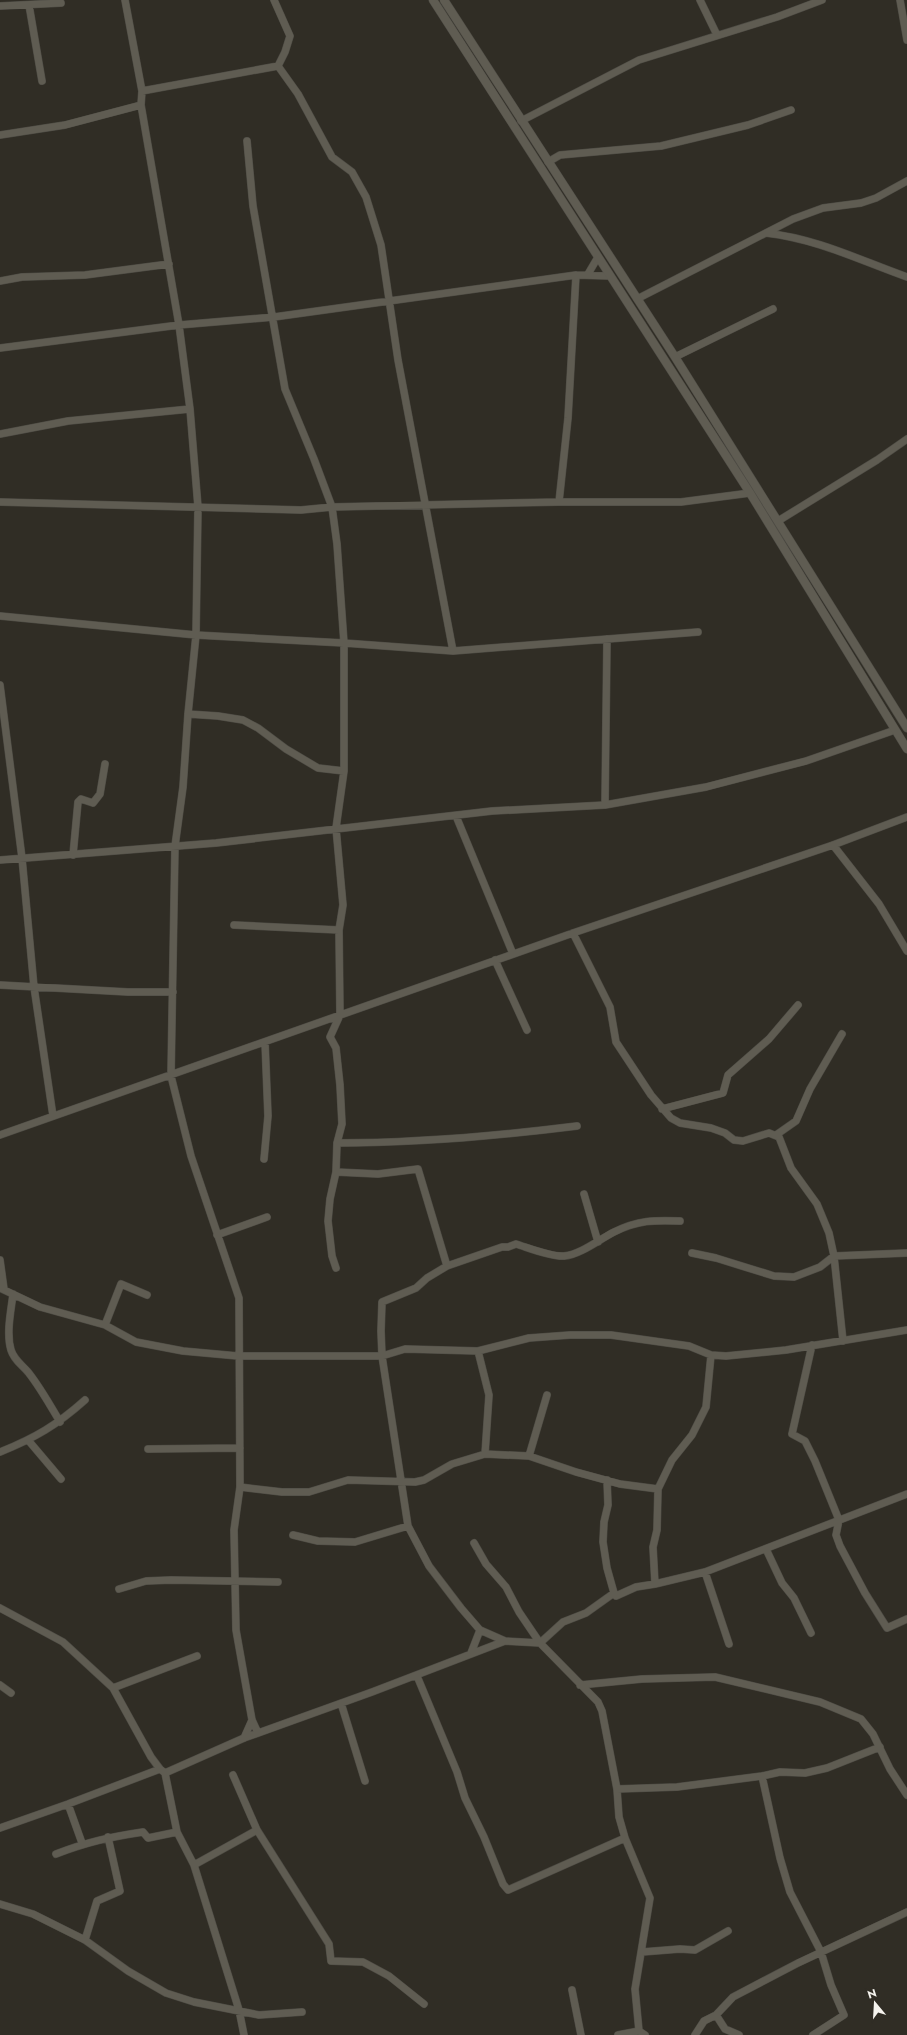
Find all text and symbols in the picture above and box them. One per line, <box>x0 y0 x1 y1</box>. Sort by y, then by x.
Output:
north arrow <box>855 1983 895 2023</box>
text: N <box>865 1985 879 2002</box>

